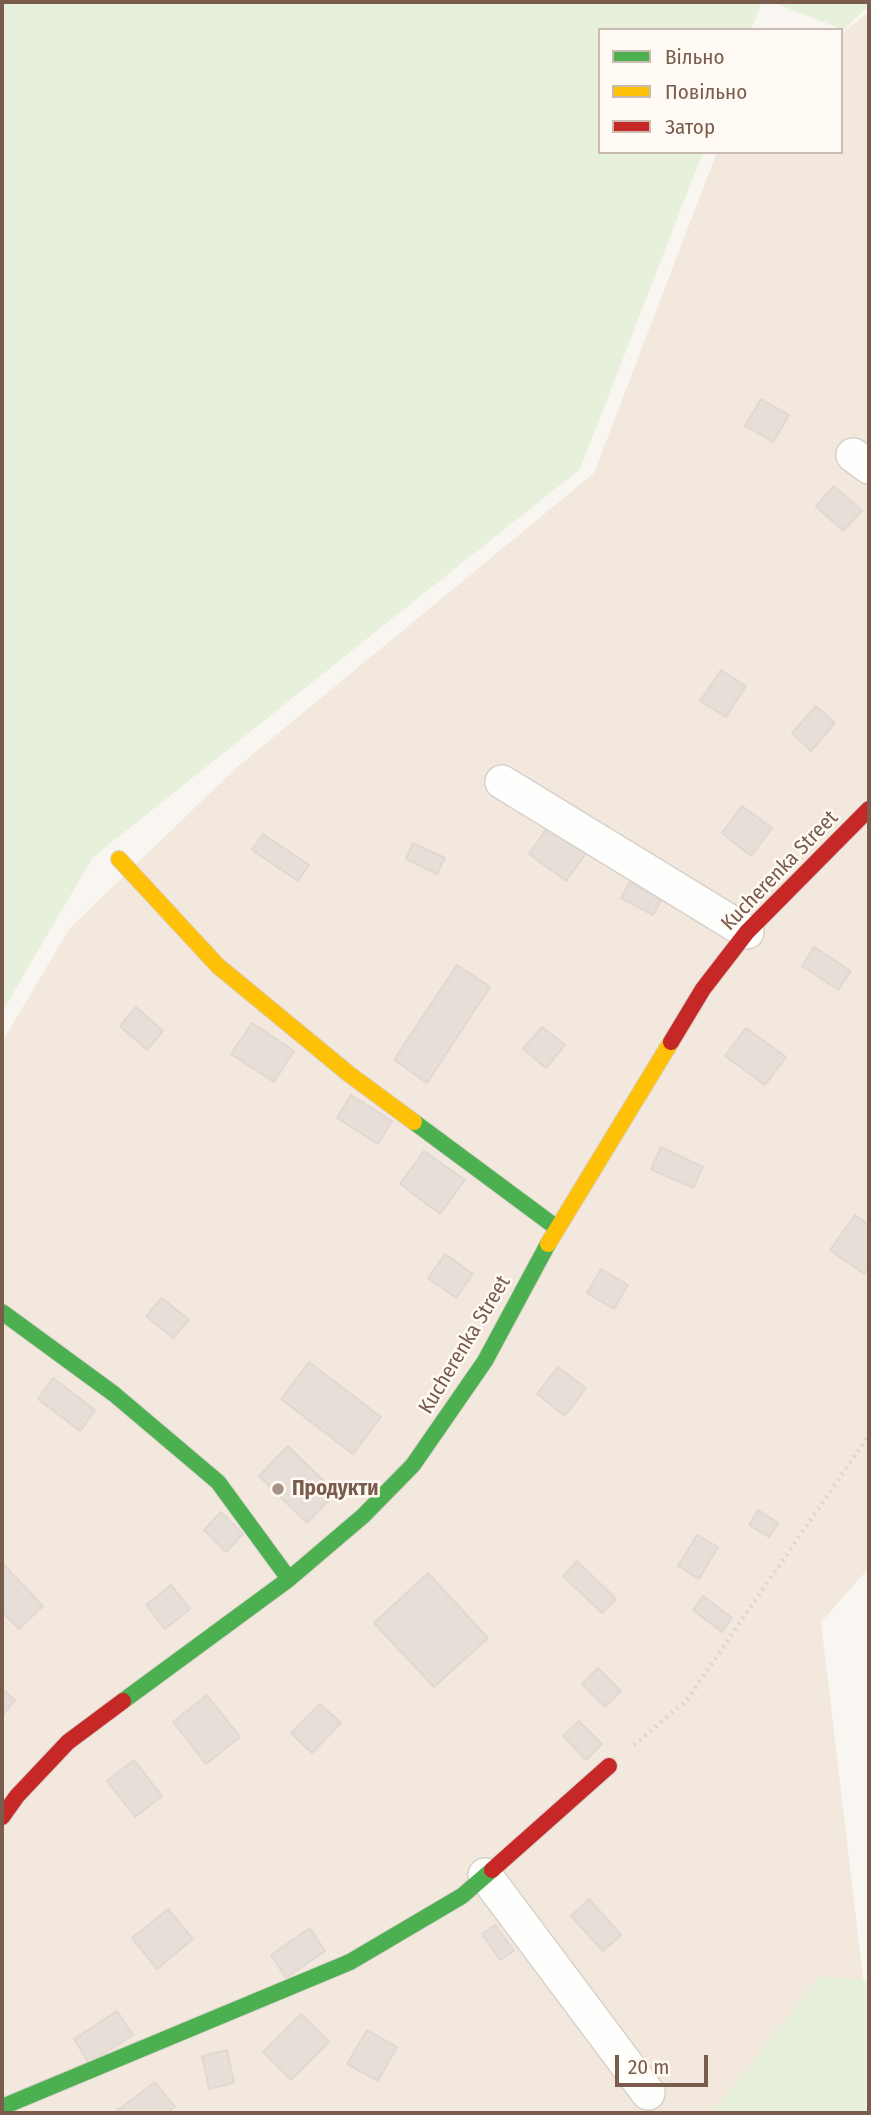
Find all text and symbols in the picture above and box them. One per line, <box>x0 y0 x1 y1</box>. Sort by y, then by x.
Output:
legend <box>598 28 843 154</box>
text: Вільно <box>665 44 725 70</box>
text: Повільно <box>665 79 747 105</box>
text: Затор <box>665 114 715 140</box>
street label: Kucherenka Street <box>716 806 844 936</box>
street label: Kucherenka Street <box>414 1271 516 1419</box>
place label: Продукти <box>292 1476 378 1502</box>
marker: Продукти <box>270 1481 286 1497</box>
scale bar <box>619 2042 712 2086</box>
text: 20 m <box>628 2054 669 2080</box>

